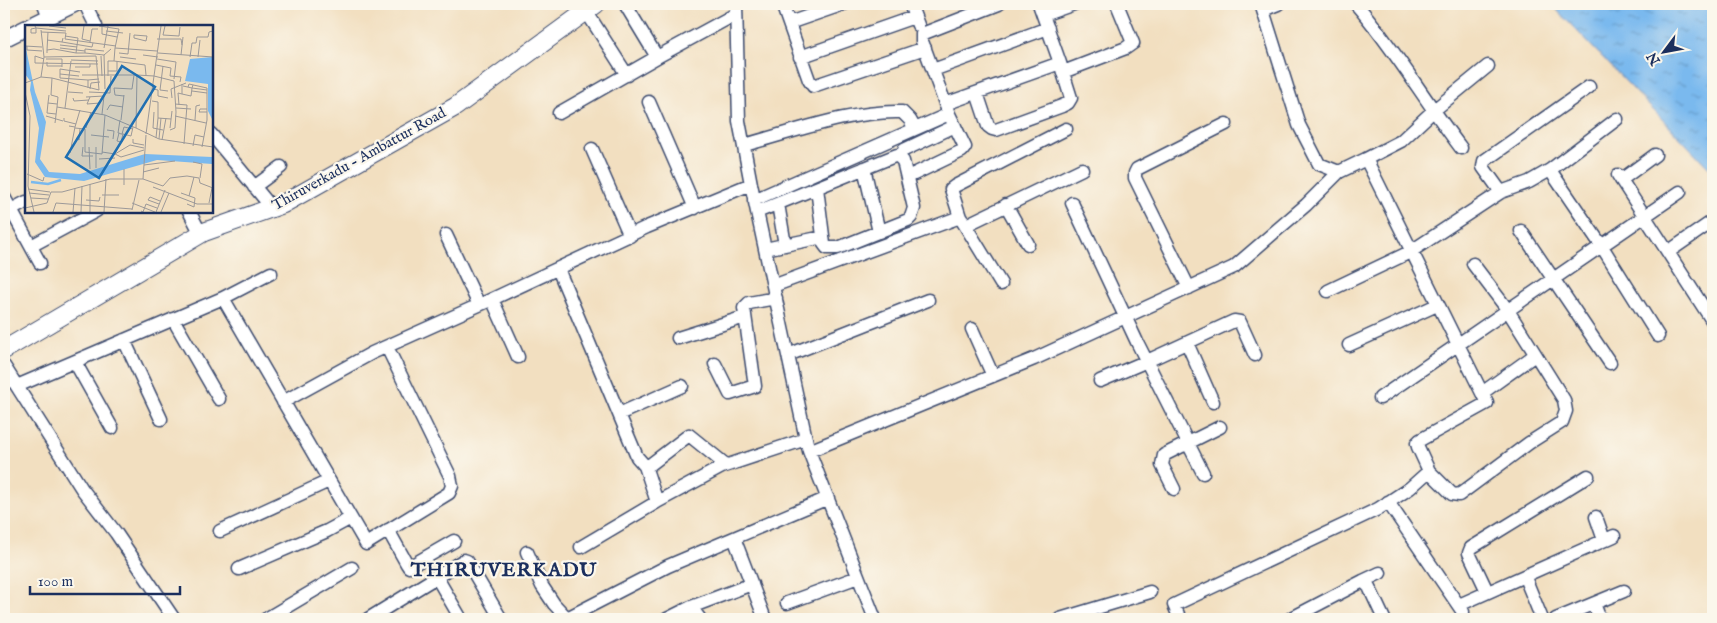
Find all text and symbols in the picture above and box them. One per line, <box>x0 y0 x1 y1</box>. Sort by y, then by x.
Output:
inset map <box>25 25 212 212</box>
north arrow <box>1640 28 1690 78</box>
text: N <box>1643 48 1665 69</box>
street label: Thiruverkadu - Ambattur Road <box>269 103 450 215</box>
district label: THIRUVERKADU <box>410 558 597 583</box>
scale bar <box>30 563 180 595</box>
text: 100 m <box>38 572 74 591</box>

